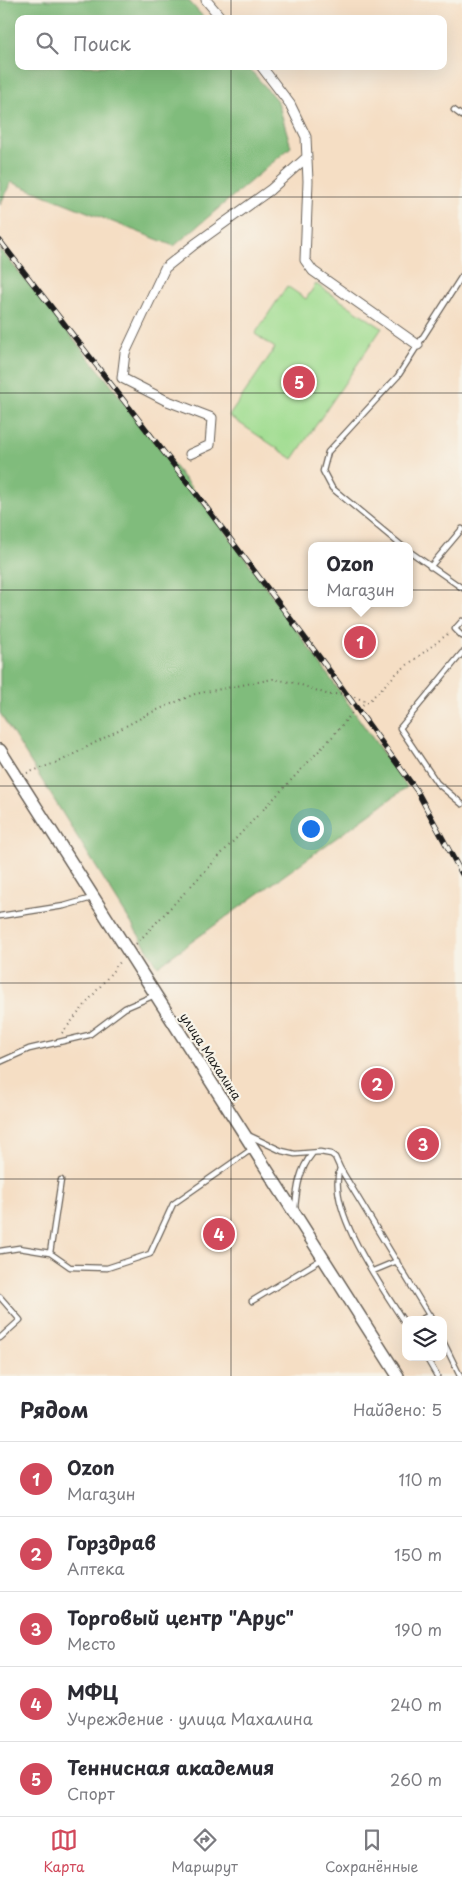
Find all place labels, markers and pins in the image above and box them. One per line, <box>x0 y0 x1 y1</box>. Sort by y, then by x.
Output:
pin: 5 <box>283 363 315 401</box>
pin: 1 <box>344 623 376 661</box>
pin: 2 <box>361 1065 393 1103</box>
pin: 3 <box>407 1125 439 1163</box>
pin: 4 <box>203 1215 235 1253</box>

